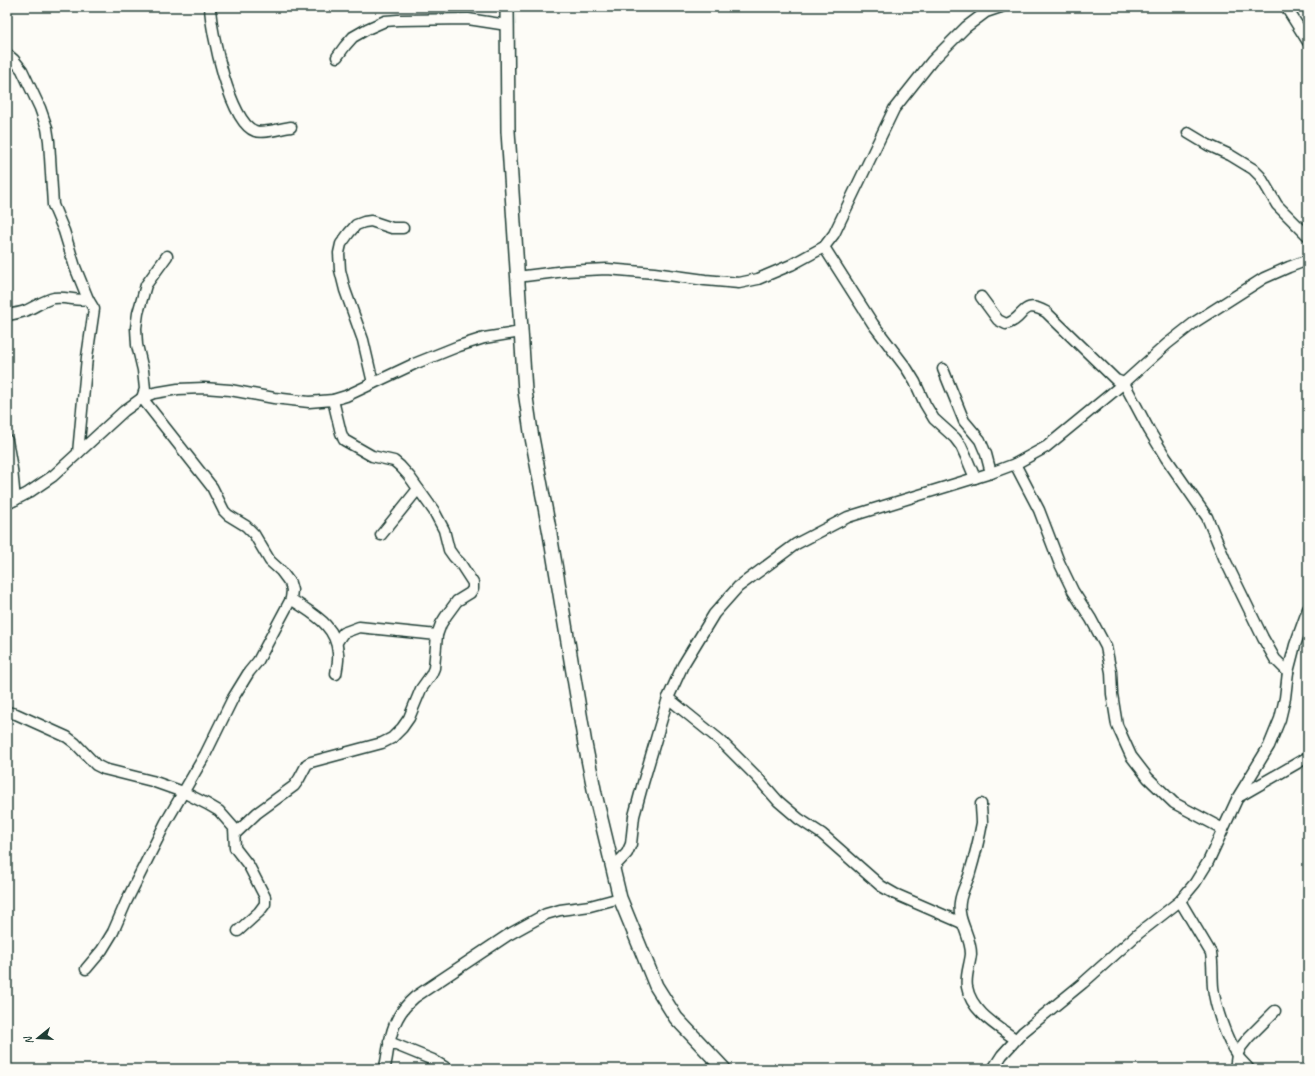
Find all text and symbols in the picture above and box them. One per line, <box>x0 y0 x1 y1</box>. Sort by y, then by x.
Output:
north arrow <box>18 1018 58 1058</box>
text: N <box>20 1034 36 1046</box>

